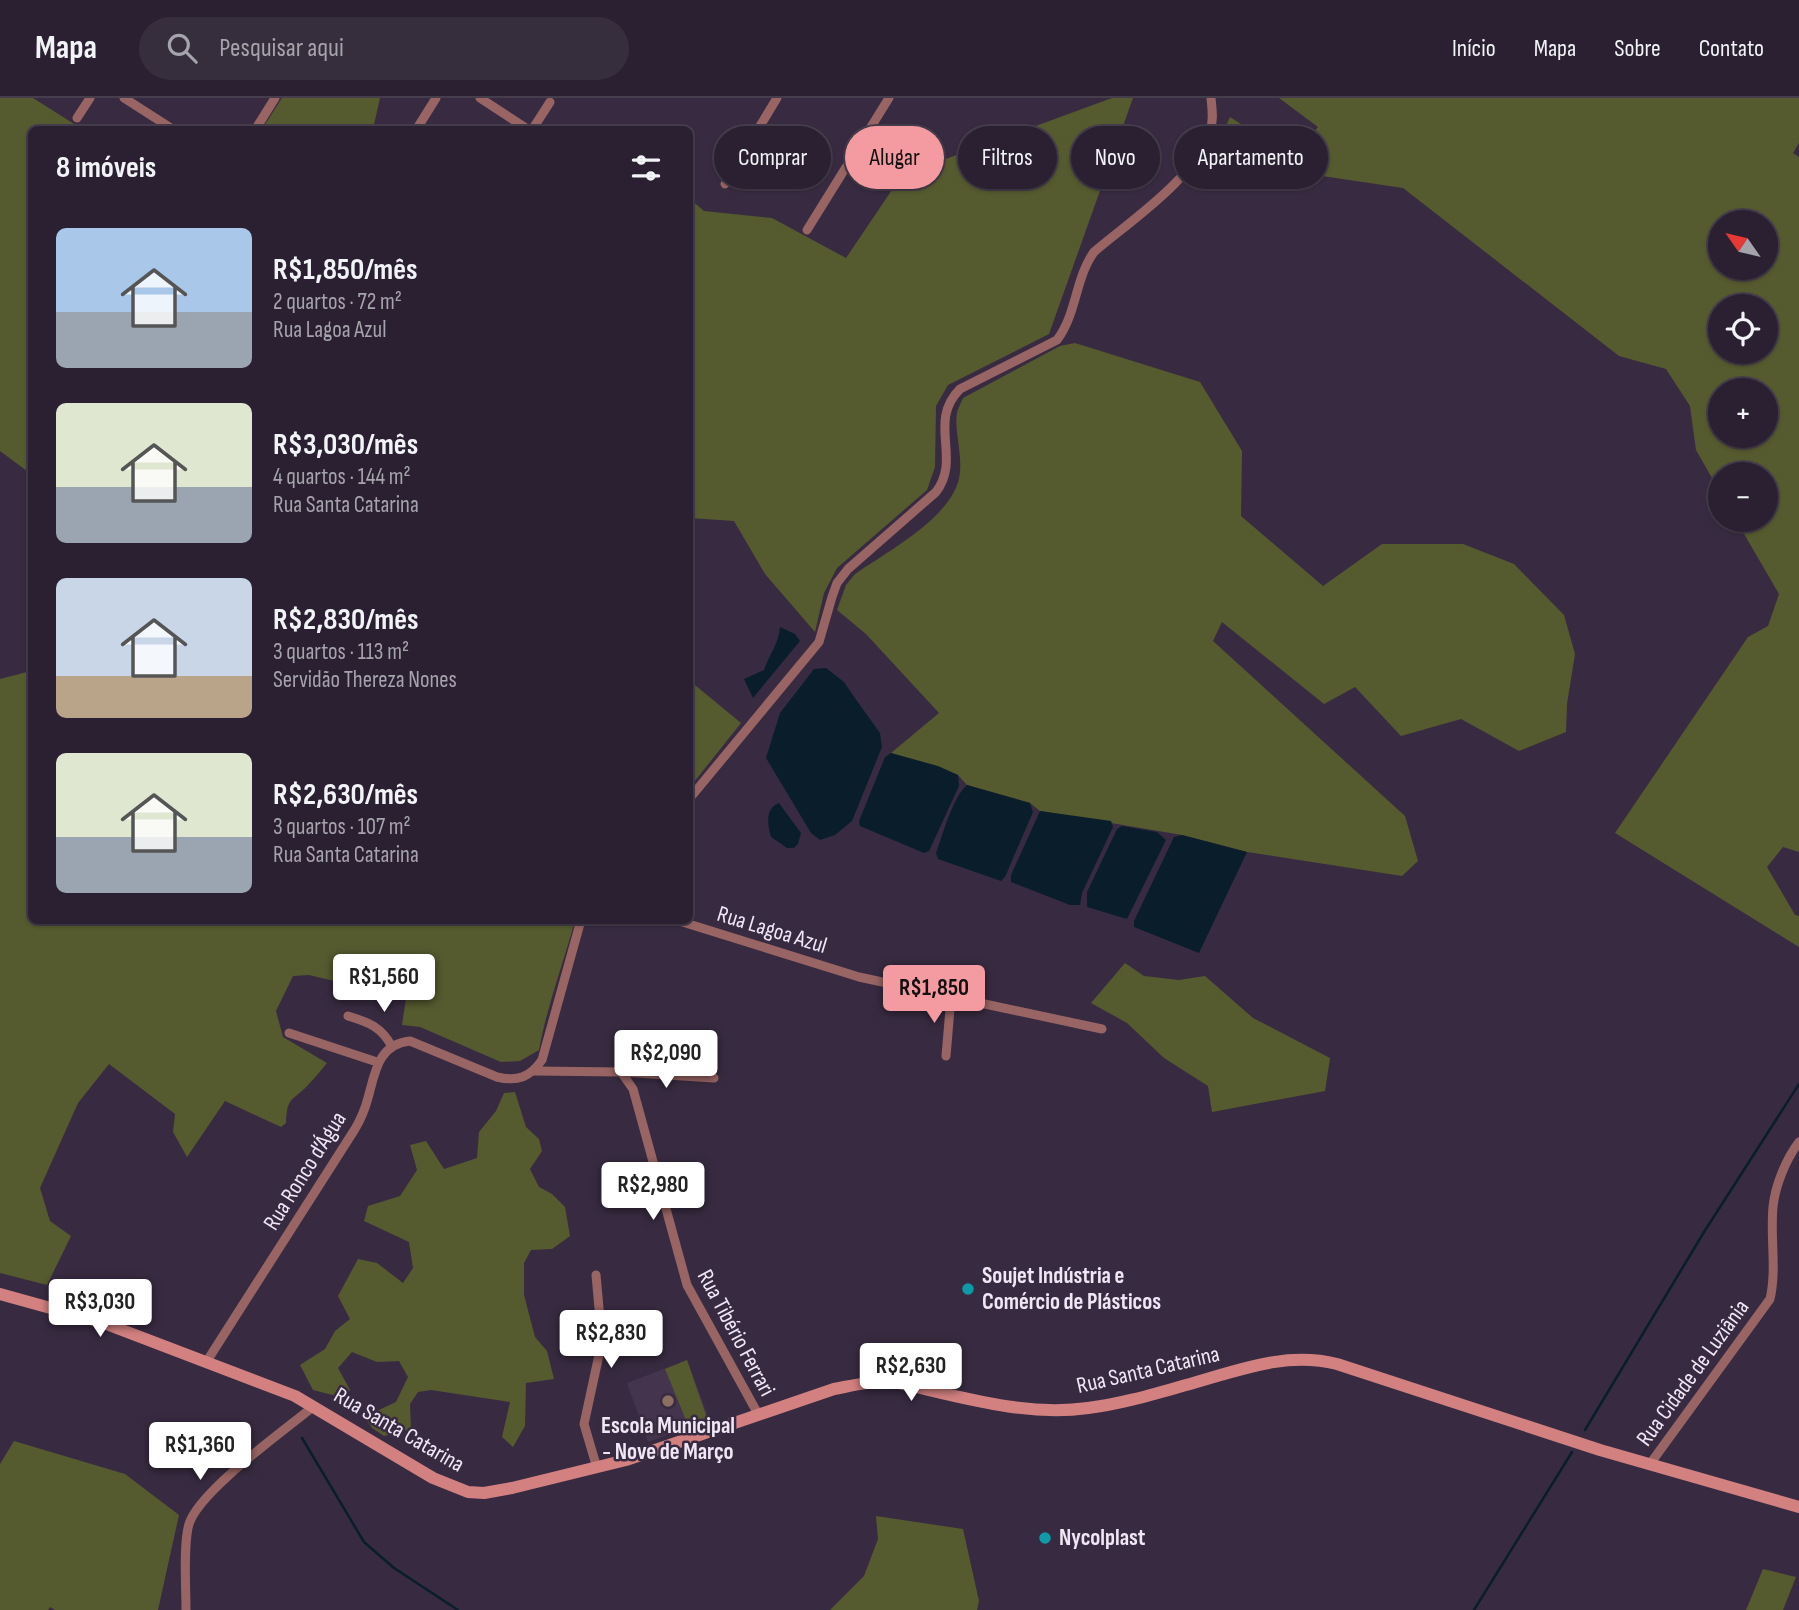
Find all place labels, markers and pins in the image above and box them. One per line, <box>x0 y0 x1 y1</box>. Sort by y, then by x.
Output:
pin: R$1,560 <box>319 954 449 1014</box>
pin: R$1,850 <box>869 965 999 1025</box>
pin: R$2,090 <box>601 1030 731 1090</box>
pin: R$2,980 <box>588 1162 718 1222</box>
place label: Soujet Indústria e Comércio de Plásticos <box>982 1262 1161 1316</box>
pin: R$3,030 <box>35 1280 165 1339</box>
marker: Soujet Indústria e Comércio de Plásticos <box>960 1281 976 1297</box>
pin: R$2,830 <box>546 1310 676 1370</box>
pin: R$2,630 <box>846 1344 976 1403</box>
marker: Escola Municipal - Nove de Março <box>660 1393 676 1409</box>
place label: Escola Municipal - Nove de Março <box>601 1412 735 1466</box>
pin: R$1,360 <box>135 1422 265 1482</box>
place label: Nycolplast <box>1059 1524 1146 1552</box>
marker: Nycolplast <box>1037 1530 1053 1546</box>

